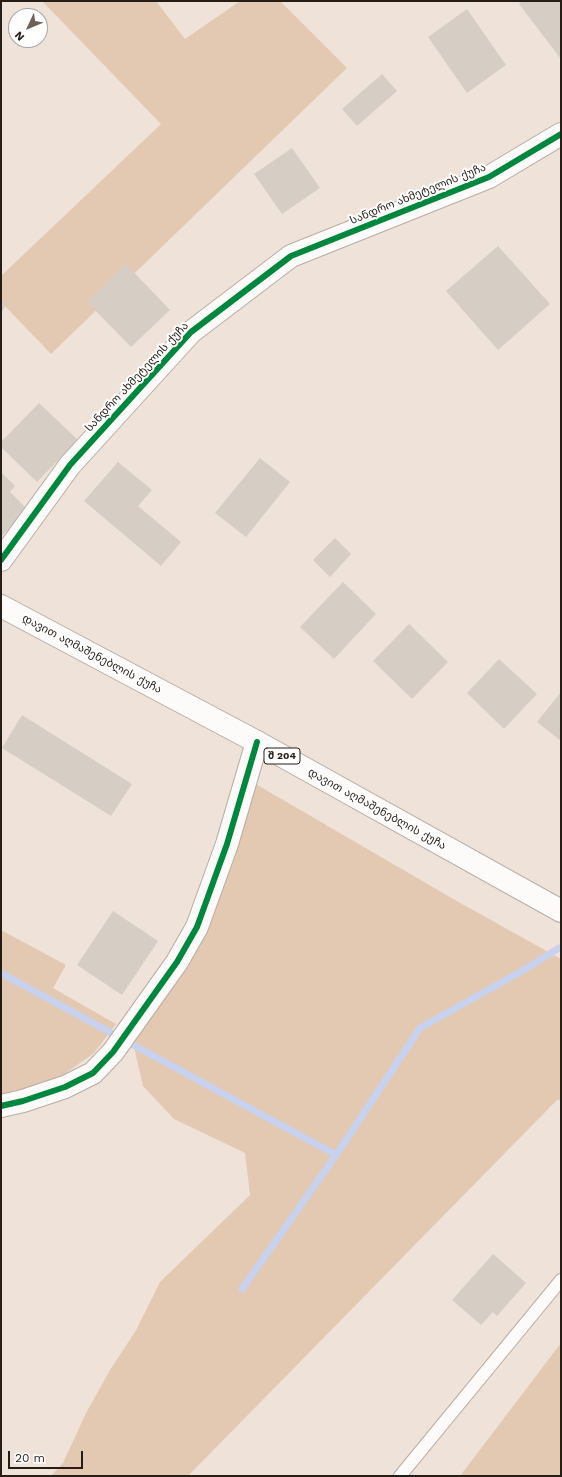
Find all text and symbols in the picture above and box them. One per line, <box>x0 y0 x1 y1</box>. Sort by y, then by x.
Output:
north arrow <box>8 8 48 48</box>
text: N <box>12 29 27 43</box>
street label: სანდრო ახმეტელის ქუჩა <box>348 161 488 227</box>
street label: სანდრო ახმეტელის ქუჩა <box>83 319 191 435</box>
street label: დავით აღმაშენებლის ქუჩა <box>20 612 164 696</box>
road number: შ 204 <box>264 748 300 764</box>
street label: დავით აღმაშენებლის ქუჩა <box>306 765 448 853</box>
scale bar <box>10 1443 85 1469</box>
text: 20 m <box>15 1451 45 1465</box>

